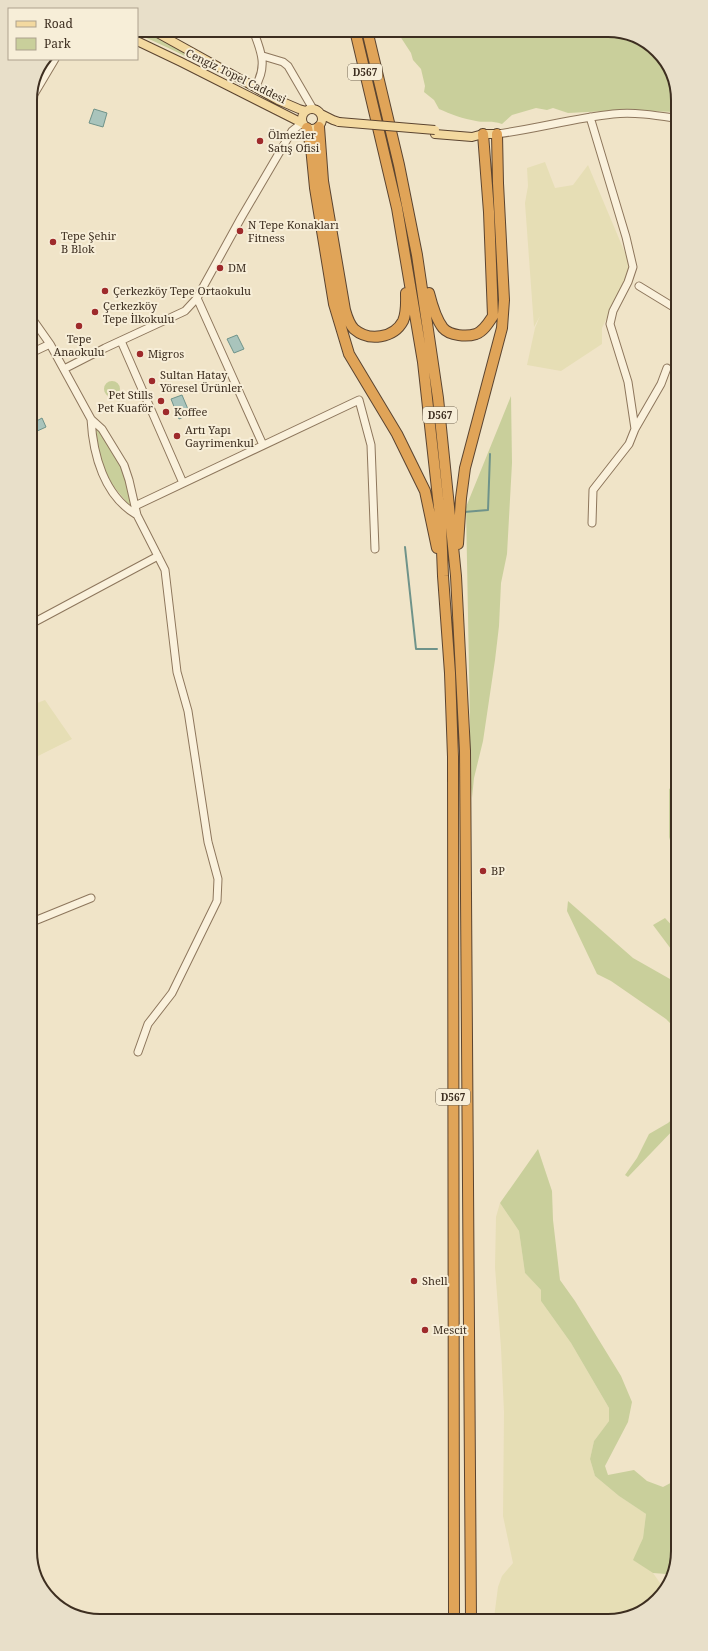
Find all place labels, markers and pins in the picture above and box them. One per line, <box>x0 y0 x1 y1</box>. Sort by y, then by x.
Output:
place label: Ölmezler Satış Ofisi <box>268 127 320 155</box>
marker: Ölmezler Satış Ofisi <box>255 136 265 146</box>
place label: N Tepe Konakları Fitness <box>248 217 339 245</box>
marker: N Tepe Konakları Fitness <box>235 226 245 236</box>
place label: Tepe Şehir B Blok <box>61 228 117 256</box>
marker: Tepe Şehir B Blok <box>48 237 58 247</box>
place label: DM <box>228 260 246 275</box>
marker: DM <box>215 263 225 273</box>
place label: Çerkezköy Tepe Ortaokulu <box>113 283 251 298</box>
marker: Çerkezköy Tepe Ortaokulu <box>100 286 110 296</box>
place label: Çerkezköy Tepe İlkokulu <box>103 298 174 326</box>
marker: Çerkezköy Tepe İlkokulu <box>90 307 100 317</box>
marker: Tepe Anaokulu <box>74 321 84 331</box>
place label: Tepe Anaokulu <box>53 331 105 359</box>
place label: Migros <box>148 346 184 361</box>
marker: Migros <box>135 349 145 359</box>
place label: Sultan Hatay Yöresel Ürünler <box>159 367 243 395</box>
marker: Sultan Hatay Yöresel Ürünler <box>147 376 157 386</box>
place label: Pet Stills Pet Kuaför <box>97 387 154 415</box>
marker: Pet Stills Pet Kuaför <box>156 396 166 406</box>
place label: Koffee <box>174 404 207 419</box>
marker: Koffee <box>161 407 171 417</box>
place label: Artı Yapı Gayrimenkul <box>185 422 255 450</box>
marker: Artı Yapı Gayrimenkul <box>172 431 182 441</box>
place label: BP <box>491 863 505 878</box>
marker: BP <box>478 866 488 876</box>
place label: Shell <box>422 1273 448 1288</box>
marker: Shell <box>409 1276 419 1286</box>
place label: Mescit <box>433 1322 467 1337</box>
marker: Mescit <box>420 1325 430 1335</box>

